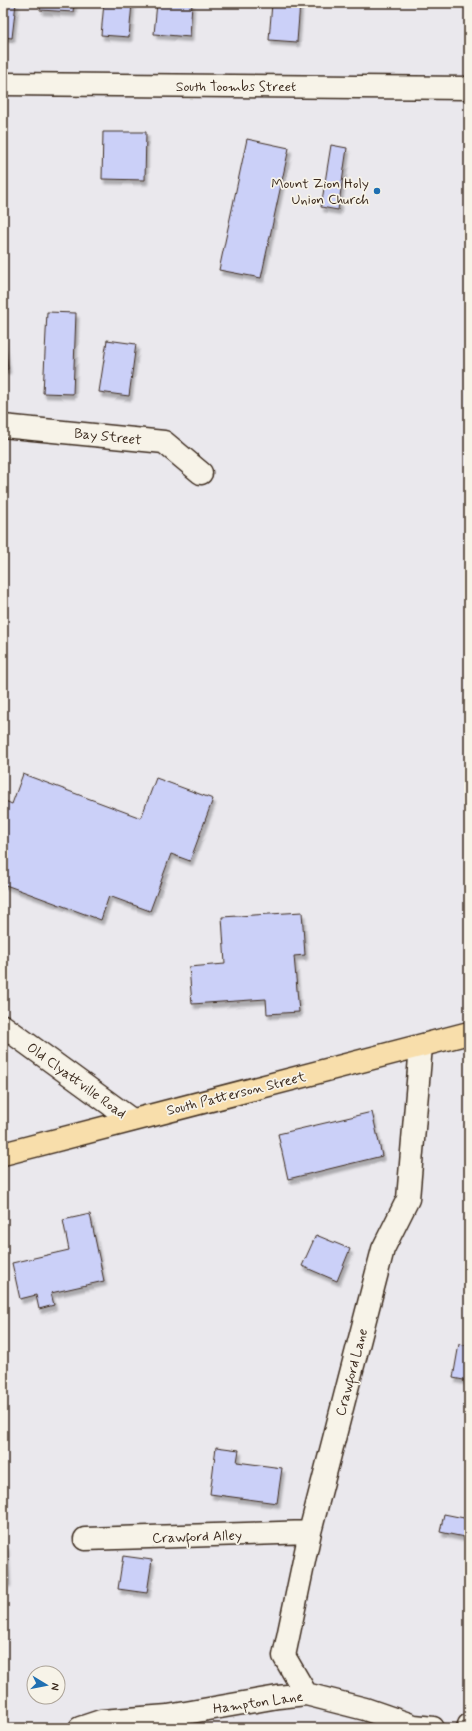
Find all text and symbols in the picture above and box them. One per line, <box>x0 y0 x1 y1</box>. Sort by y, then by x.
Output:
street label: South Toombs Street <box>176 78 296 96</box>
place label: Mount Zion Holy Union Church <box>271 175 369 209</box>
marker: Mount Zion Holy Union Church <box>372 186 382 196</box>
street label: Bay Street <box>73 425 143 450</box>
street label: Old Clyattville Road <box>23 1039 130 1123</box>
street label: South Patterson Street <box>165 1068 308 1120</box>
street label: Crawford Lane <box>332 1327 374 1418</box>
street label: Crawford Alley <box>152 1526 242 1550</box>
north arrow <box>26 1665 66 1705</box>
text: N <box>47 1682 62 1691</box>
street label: Hampton Lane <box>212 1688 304 1718</box>

